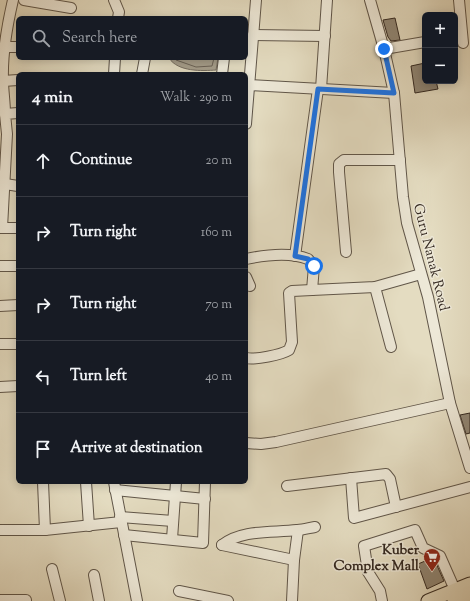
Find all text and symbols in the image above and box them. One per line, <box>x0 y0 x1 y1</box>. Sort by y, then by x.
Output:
map controls <box>422 12 458 84</box>
button: + <box>422 12 458 48</box>
search box <box>16 16 248 60</box>
icon: search <box>30 27 52 49</box>
text: Search here <box>62 28 137 49</box>
route end <box>375 40 393 58</box>
button: − <box>422 48 458 84</box>
text: 4 min <box>32 86 73 110</box>
text: Walk · 290 m <box>160 89 232 107</box>
icon: ahead <box>32 150 54 172</box>
text: Continue <box>70 150 132 171</box>
text: 20 m <box>206 152 232 170</box>
street label: Guru Nanak Road <box>407 202 453 313</box>
icon: right <box>32 222 54 244</box>
text: Turn right <box>70 222 136 243</box>
text: 160 m <box>201 224 232 242</box>
route start <box>305 257 323 275</box>
icon: right <box>32 294 54 316</box>
text: Turn right <box>70 294 136 315</box>
text: 70 m <box>205 296 232 314</box>
icon: left <box>32 366 54 388</box>
text: Turn left <box>70 366 127 387</box>
text: 40 m <box>205 368 232 386</box>
icon: arrive <box>32 438 54 460</box>
text: Arrive at destination <box>70 438 203 459</box>
place label: Kuber Complex Mall <box>333 541 420 577</box>
supermarket icon: Kuber Complex Mall <box>422 547 442 572</box>

